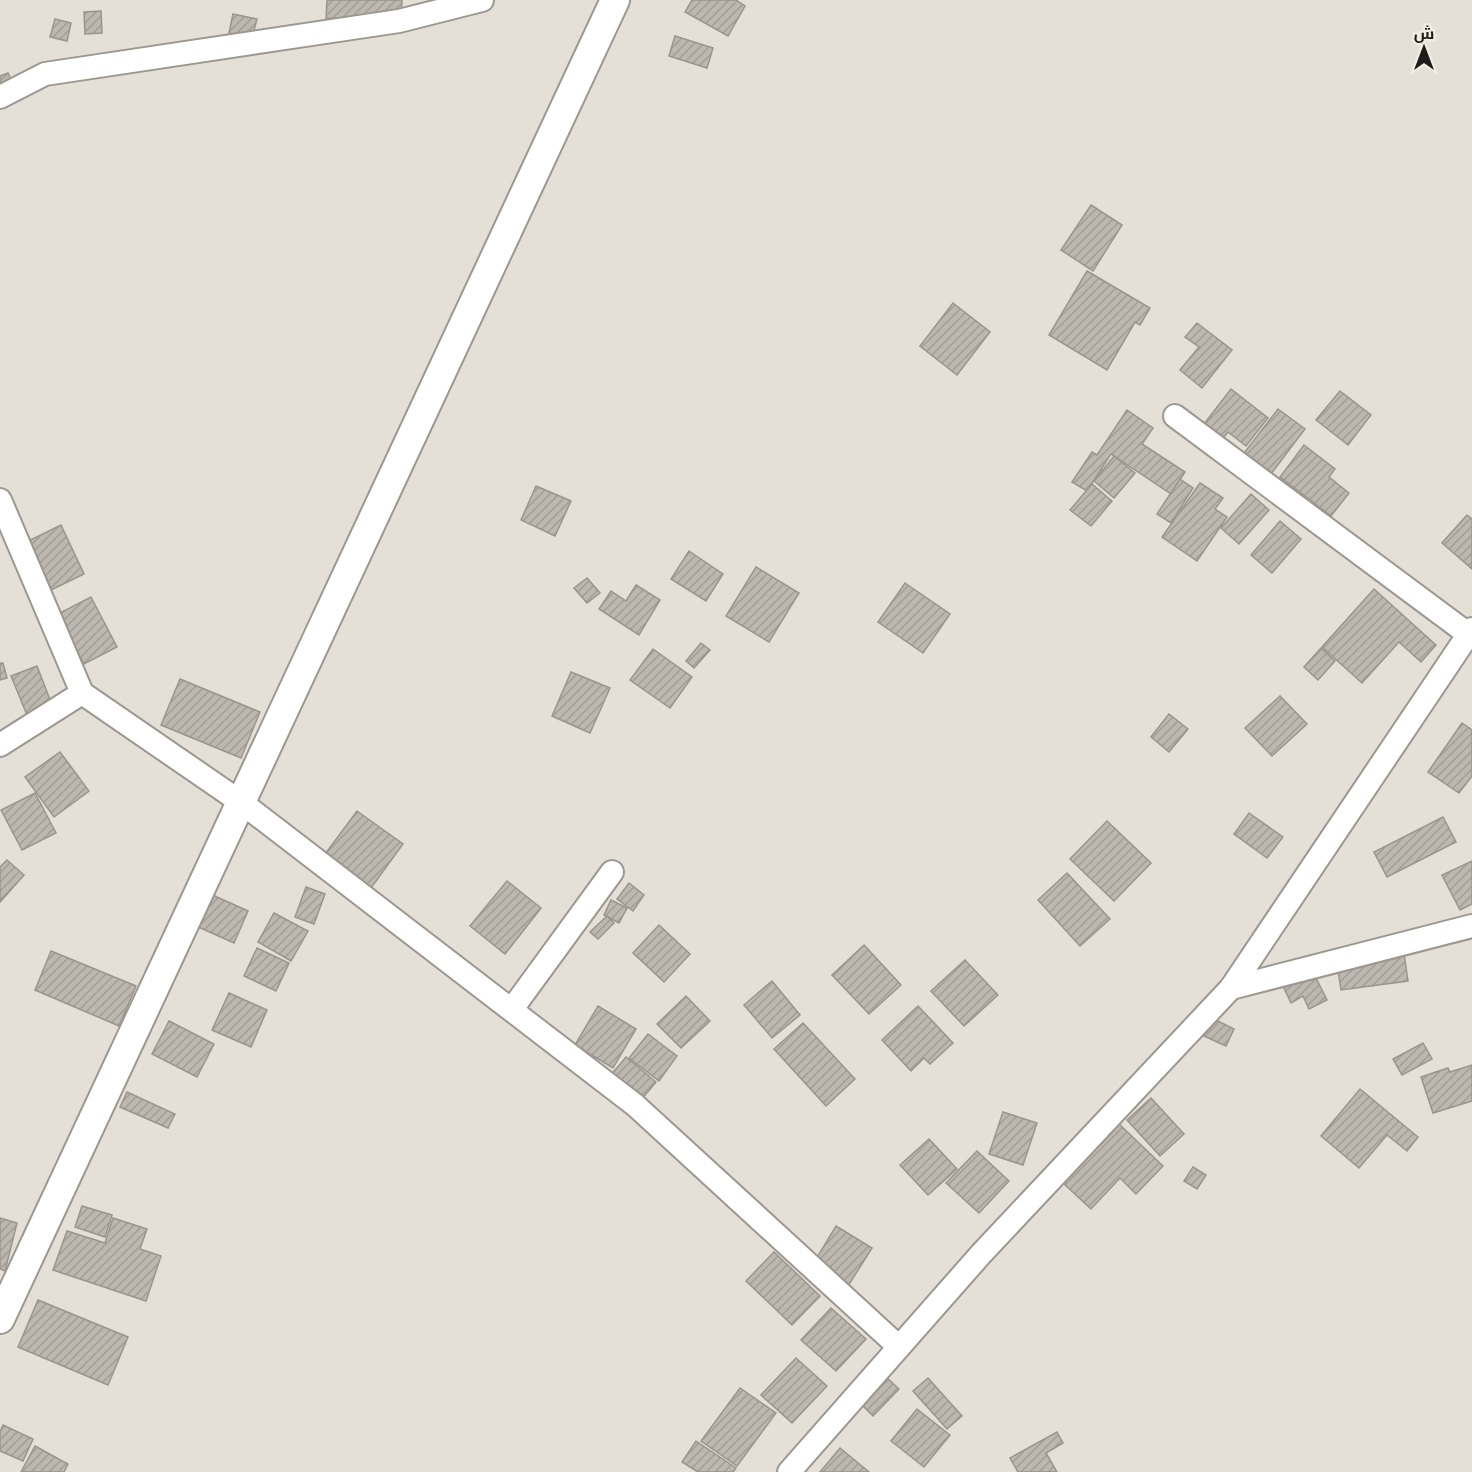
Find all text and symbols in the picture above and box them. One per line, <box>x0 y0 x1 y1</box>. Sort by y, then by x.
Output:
north arrow <box>1394 18 1454 78</box>
text: ش <box>1414 24 1434 43</box>

